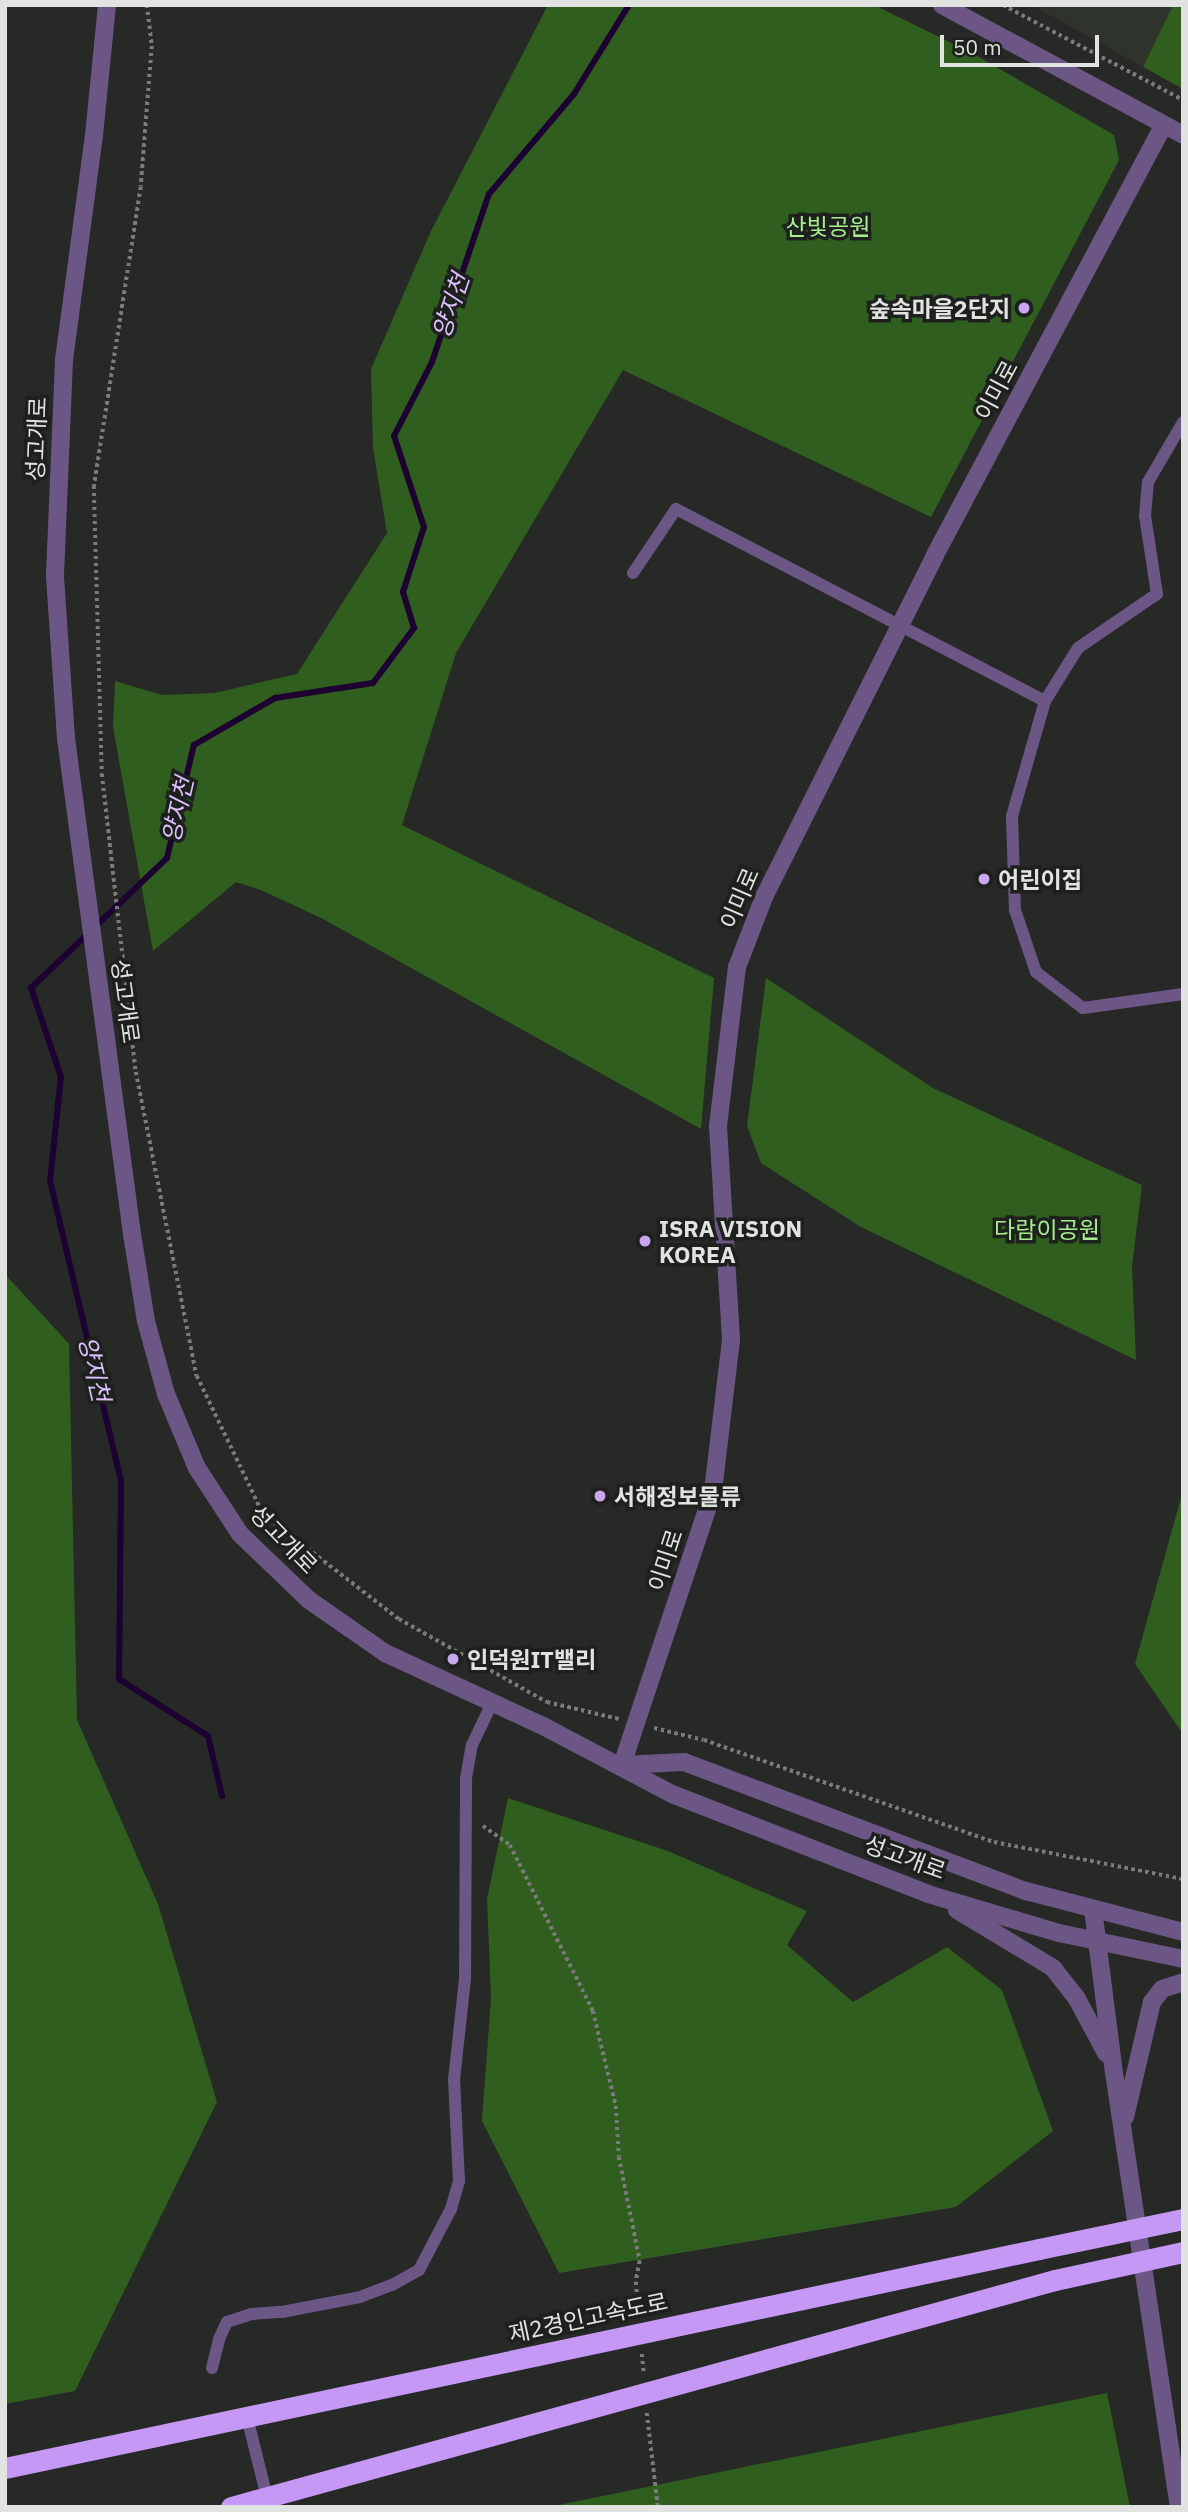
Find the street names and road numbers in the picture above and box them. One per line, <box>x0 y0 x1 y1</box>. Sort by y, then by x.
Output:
street label: 이미로 <box>969 355 1023 425</box>
street label: 성고개로 <box>21 396 51 482</box>
street label: 이미로 <box>714 863 764 933</box>
street label: 성고개로 <box>106 957 146 1045</box>
street label: 성고개로 <box>245 1499 323 1579</box>
street label: 이미로 <box>642 1526 688 1594</box>
street label: 성고개로 <box>861 1830 949 1884</box>
street label: 제2경인고속도로 <box>506 2287 670 2347</box>

